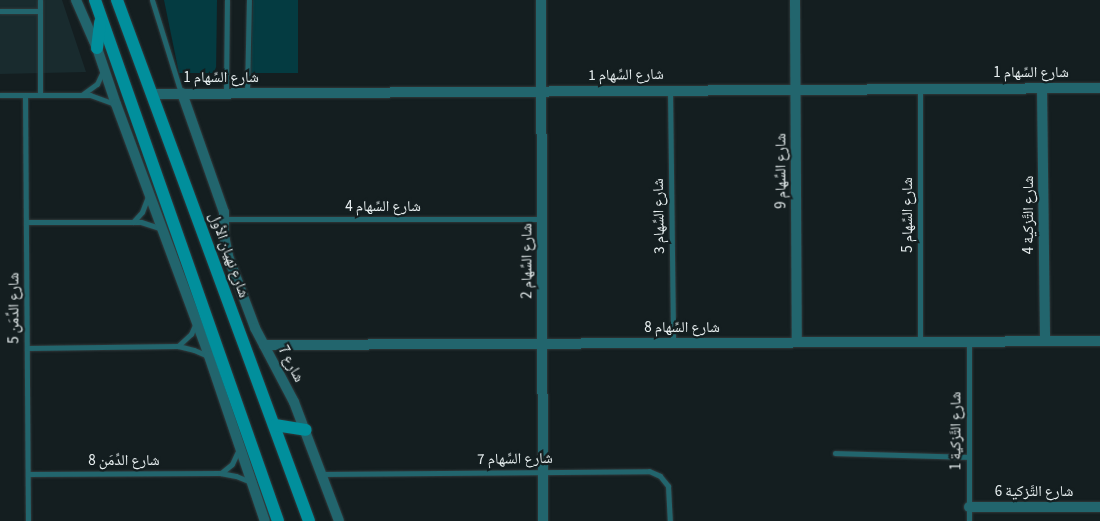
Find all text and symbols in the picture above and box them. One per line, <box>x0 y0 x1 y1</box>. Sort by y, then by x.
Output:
street label: شارع السِّهام 1 <box>993 64 1069 82</box>
street label: شارع السِّهام 1 <box>588 65 664 85</box>
street label: شارع السِّهام 1 <box>183 69 259 87</box>
street label: شارع السِّهام 9 <box>772 133 790 209</box>
street label: شارع التَّزكية 4 <box>1020 176 1038 254</box>
street label: شارع السِّهام 5 <box>899 177 917 253</box>
street label: شارع السِّهام 3 <box>649 178 669 254</box>
street label: شارع السِّهام 4 <box>345 198 421 216</box>
street label: شارع نهيان الأول <box>205 210 253 300</box>
street label: شارع السِّهام 2 <box>518 223 536 299</box>
street label: شارع الدِّمَن 5 <box>5 272 23 344</box>
street label: شارع السِّهام 8 <box>644 319 720 337</box>
street label: شارع 7 <box>274 343 308 385</box>
street label: شارع التَّزكية 1 <box>947 392 965 470</box>
street label: شارع السِّهام 7 <box>477 449 553 469</box>
street label: شارع الدِّمَن 8 <box>88 452 160 470</box>
street label: شارع التَّزكية 6 <box>995 483 1073 501</box>

